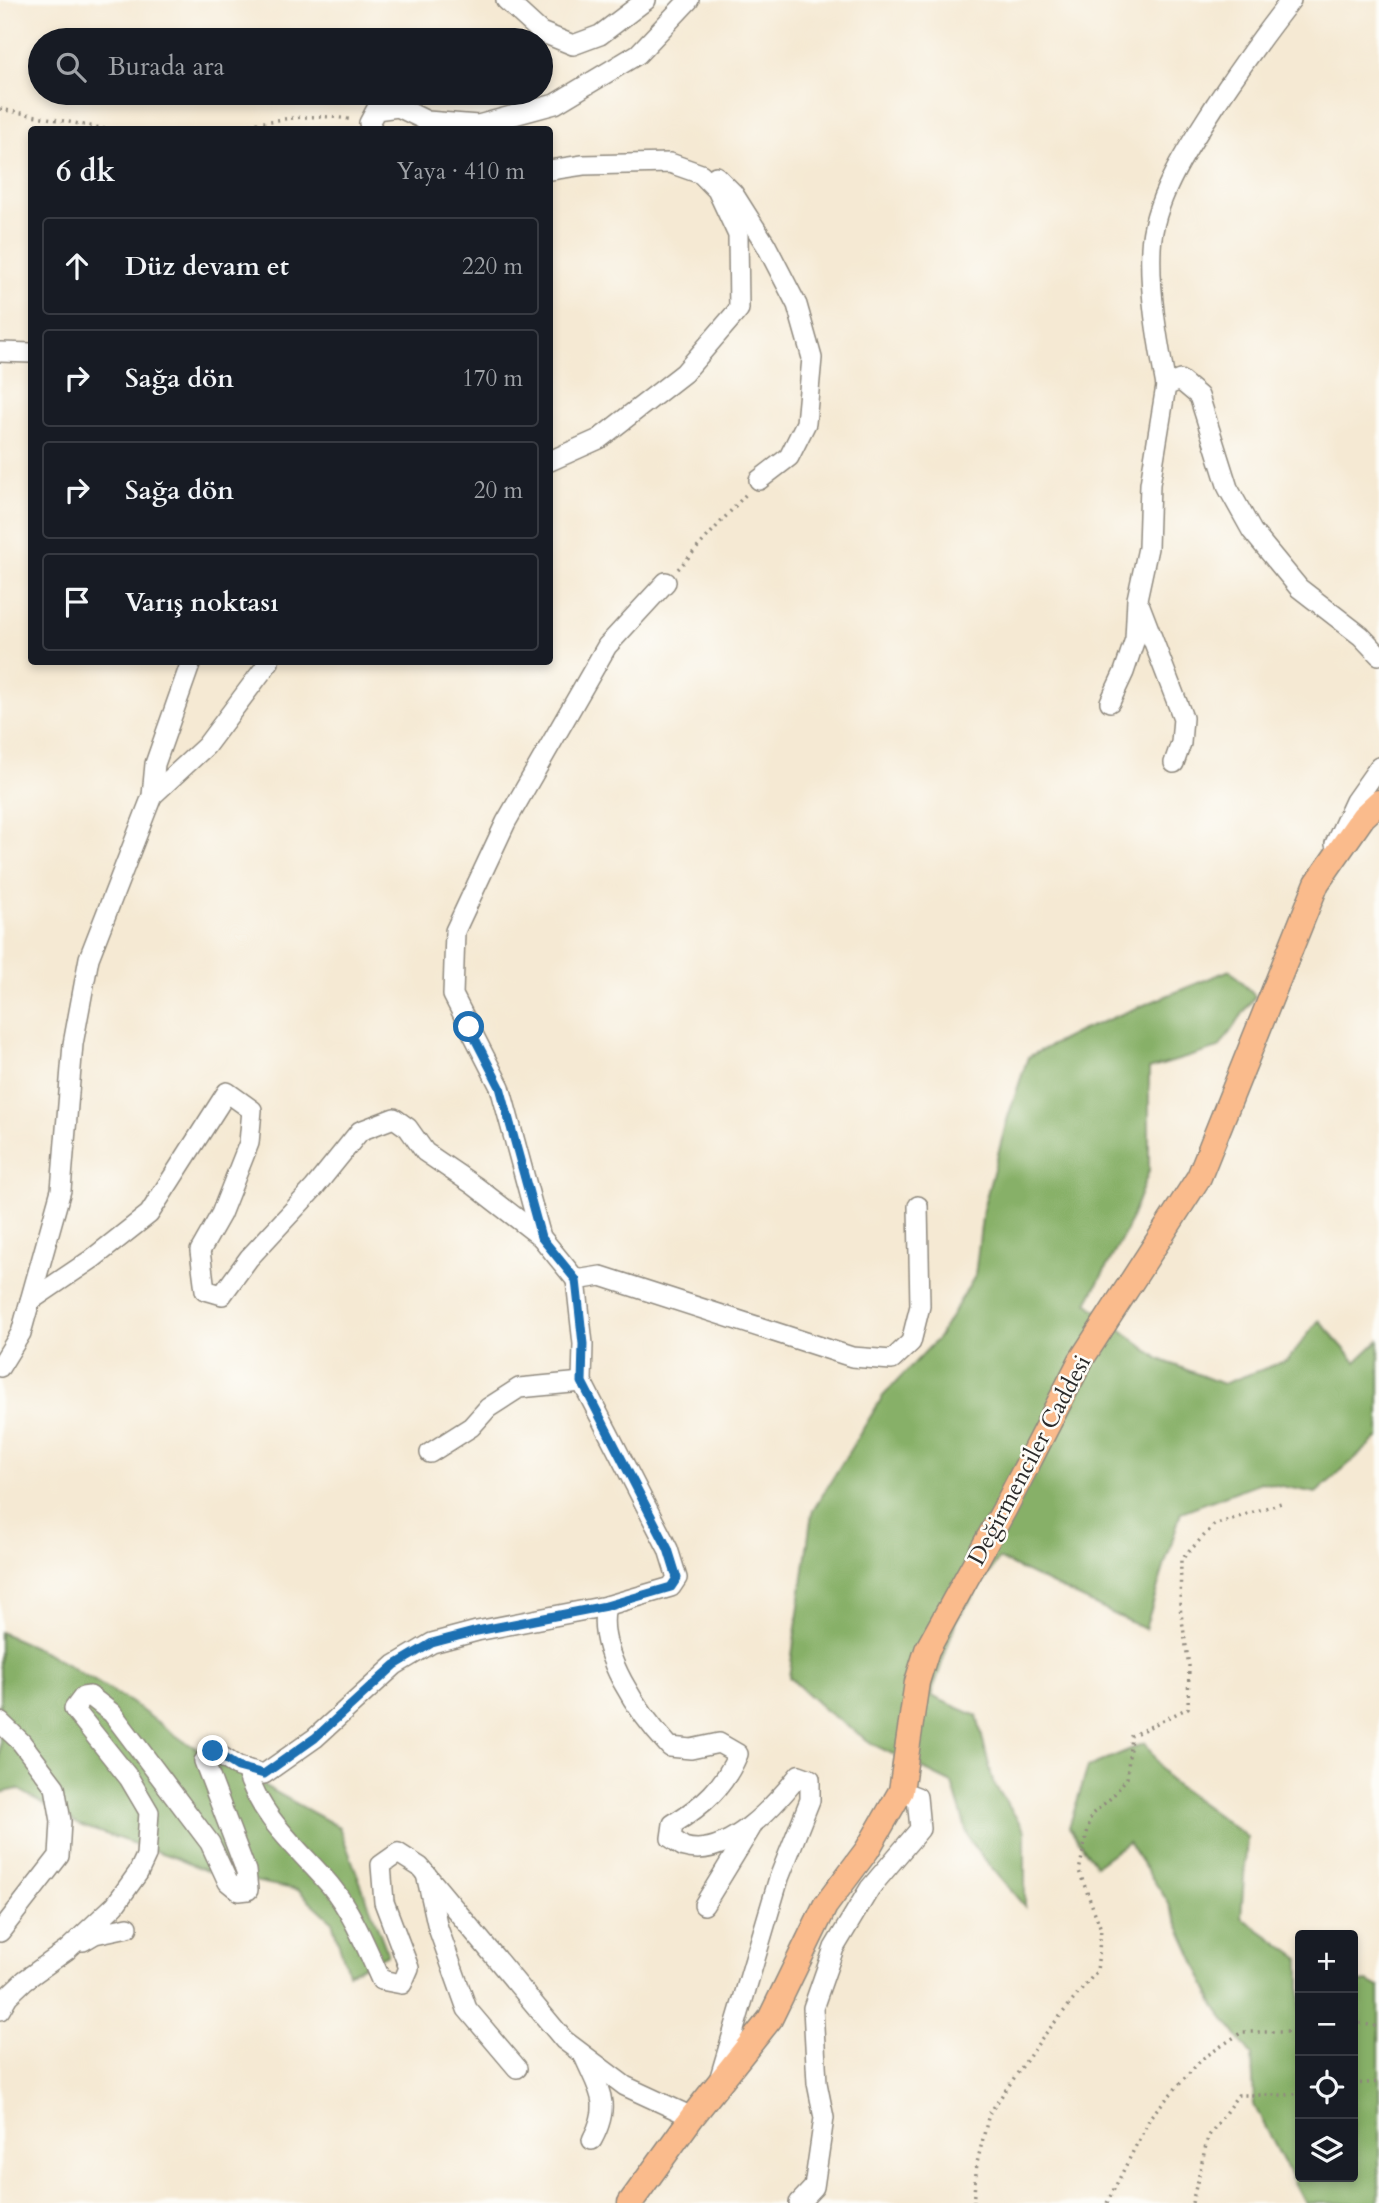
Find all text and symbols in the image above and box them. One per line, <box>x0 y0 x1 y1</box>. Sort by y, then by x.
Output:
search box <box>28 28 553 105</box>
icon: search <box>52 48 90 86</box>
text: Burada ara <box>108 49 225 84</box>
text: 6 dk <box>56 151 115 192</box>
text: Yaya · 410 m <box>397 156 525 187</box>
icon: ahead <box>58 247 96 285</box>
text: Düz devam et <box>125 249 289 284</box>
text: 220 m <box>462 251 523 282</box>
icon: right <box>58 359 96 397</box>
text: Sağa dön <box>125 361 234 396</box>
text: 170 m <box>462 363 523 394</box>
icon: right <box>58 471 96 509</box>
text: Sağa dön <box>125 473 234 508</box>
text: 20 m <box>474 475 523 506</box>
icon: arrive <box>58 583 96 621</box>
text: Varış noktası <box>125 585 278 620</box>
route start <box>453 1011 484 1042</box>
street label: Değirmenciler Caddesi <box>960 1349 1099 1571</box>
route end <box>197 1735 228 1766</box>
map controls <box>1295 1930 1358 2182</box>
button: + <box>1295 1930 1358 1993</box>
button: − <box>1295 1993 1358 2056</box>
button: locate <box>1295 2056 1358 2119</box>
button: layers <box>1295 2119 1358 2182</box>

